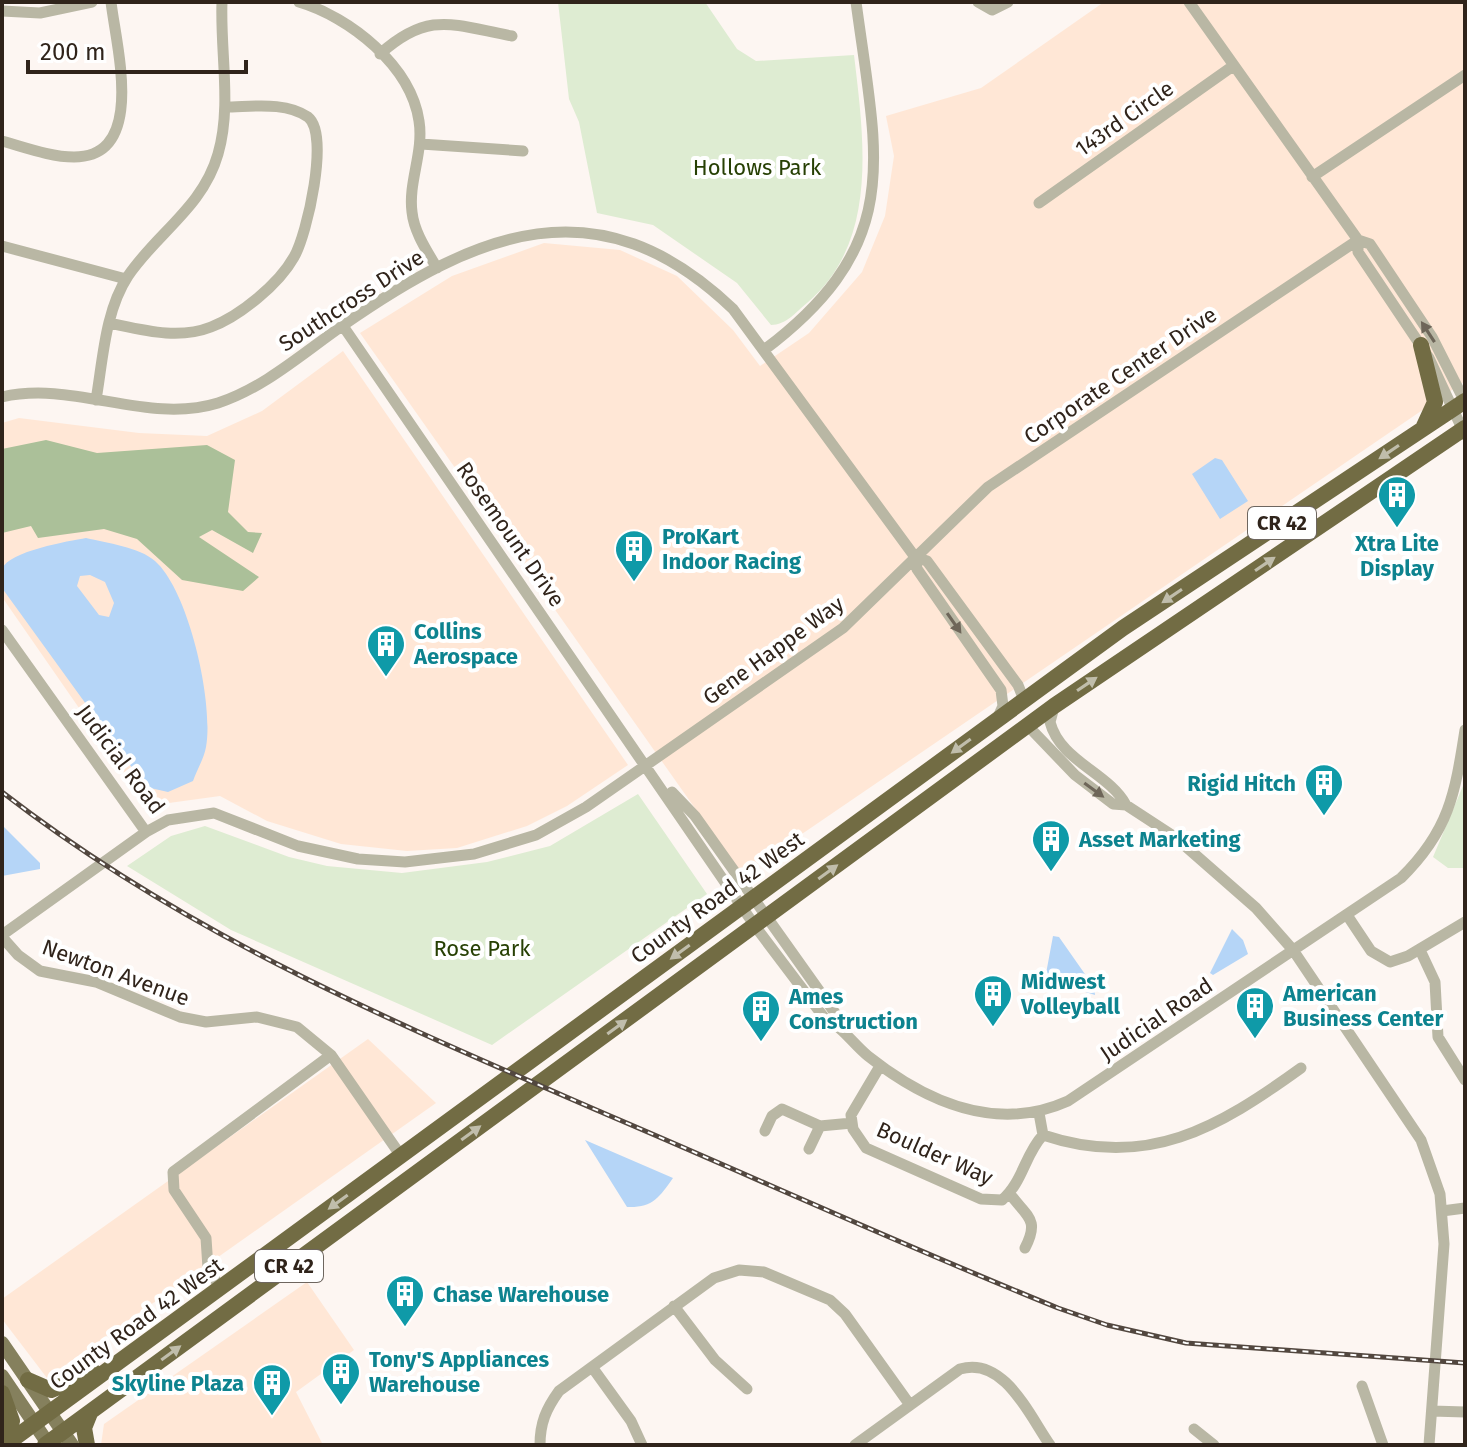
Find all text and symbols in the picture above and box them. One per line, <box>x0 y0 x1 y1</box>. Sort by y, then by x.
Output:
scale bar <box>28 24 246 74</box>
text: 200 m <box>40 38 106 66</box>
street label: 143rd Circle <box>1070 75 1179 162</box>
park label: Hollows Park <box>693 154 822 181</box>
street label: Southcross Drive <box>274 244 429 357</box>
street label: Corporate Center Drive <box>1019 301 1222 450</box>
one-way arrow <box>1421 322 1436 343</box>
one-way arrow <box>1378 444 1399 459</box>
street label: Rosemount Drive <box>451 457 571 612</box>
building icon: Xtra Lite Display <box>1376 474 1418 529</box>
road number: CR 42 <box>1248 507 1316 539</box>
place label: ProKart Indoor Racing <box>662 523 802 575</box>
building icon: ProKart Indoor Racing <box>613 528 655 583</box>
place label: Xtra Lite Display <box>1354 530 1439 582</box>
one-way arrow <box>1254 557 1276 571</box>
one-way arrow <box>1161 588 1183 603</box>
street label: Gene Happe Way <box>698 590 849 711</box>
one-way arrow <box>946 612 961 633</box>
place label: Collins Aerospace <box>413 618 518 670</box>
building icon: Collins Aerospace <box>365 623 407 678</box>
one-way arrow <box>1077 677 1098 692</box>
street label: Judicial Road <box>71 699 171 819</box>
one-way arrow <box>950 737 971 753</box>
building icon: Rigid Hitch <box>1303 762 1345 817</box>
place label: Rigid Hitch <box>1187 770 1296 797</box>
one-way arrow <box>1083 782 1105 798</box>
building icon: Asset Marketing <box>1030 818 1072 873</box>
street label: County Road 42 West <box>625 825 809 969</box>
place label: Asset Marketing <box>1078 826 1241 853</box>
one-way arrow <box>818 865 839 880</box>
street label: Newton Avenue <box>38 933 193 1012</box>
park label: Rose Park <box>433 935 531 962</box>
one-way arrow <box>669 944 690 959</box>
place label: Midwest Volleyball <box>1020 968 1120 1020</box>
street label: Judicial Road <box>1095 972 1218 1067</box>
building icon: Midwest Volleyball <box>972 973 1014 1028</box>
place label: American Business Center <box>1282 980 1443 1032</box>
place label: Ames Construction <box>788 983 918 1035</box>
building icon: American Business Center <box>1234 985 1276 1040</box>
building icon: Ames Construction <box>740 988 782 1043</box>
one-way arrow <box>607 1019 628 1035</box>
street label: Boulder Way <box>872 1116 997 1191</box>
one-way arrow <box>461 1126 482 1141</box>
one-way arrow <box>327 1194 348 1209</box>
road number: CR 42 <box>255 1250 323 1282</box>
street label: County Road 42 West <box>44 1251 228 1395</box>
building icon: Chase Warehouse <box>384 1273 426 1328</box>
place label: Chase Warehouse <box>433 1281 609 1308</box>
one-way arrow <box>161 1345 181 1361</box>
place label: Tony'S Appliances Warehouse <box>369 1346 549 1398</box>
building icon: Tony'S Appliances Warehouse <box>320 1351 362 1406</box>
building icon: Skyline Plaza <box>251 1362 293 1417</box>
place label: Skyline Plaza <box>112 1370 244 1397</box>

